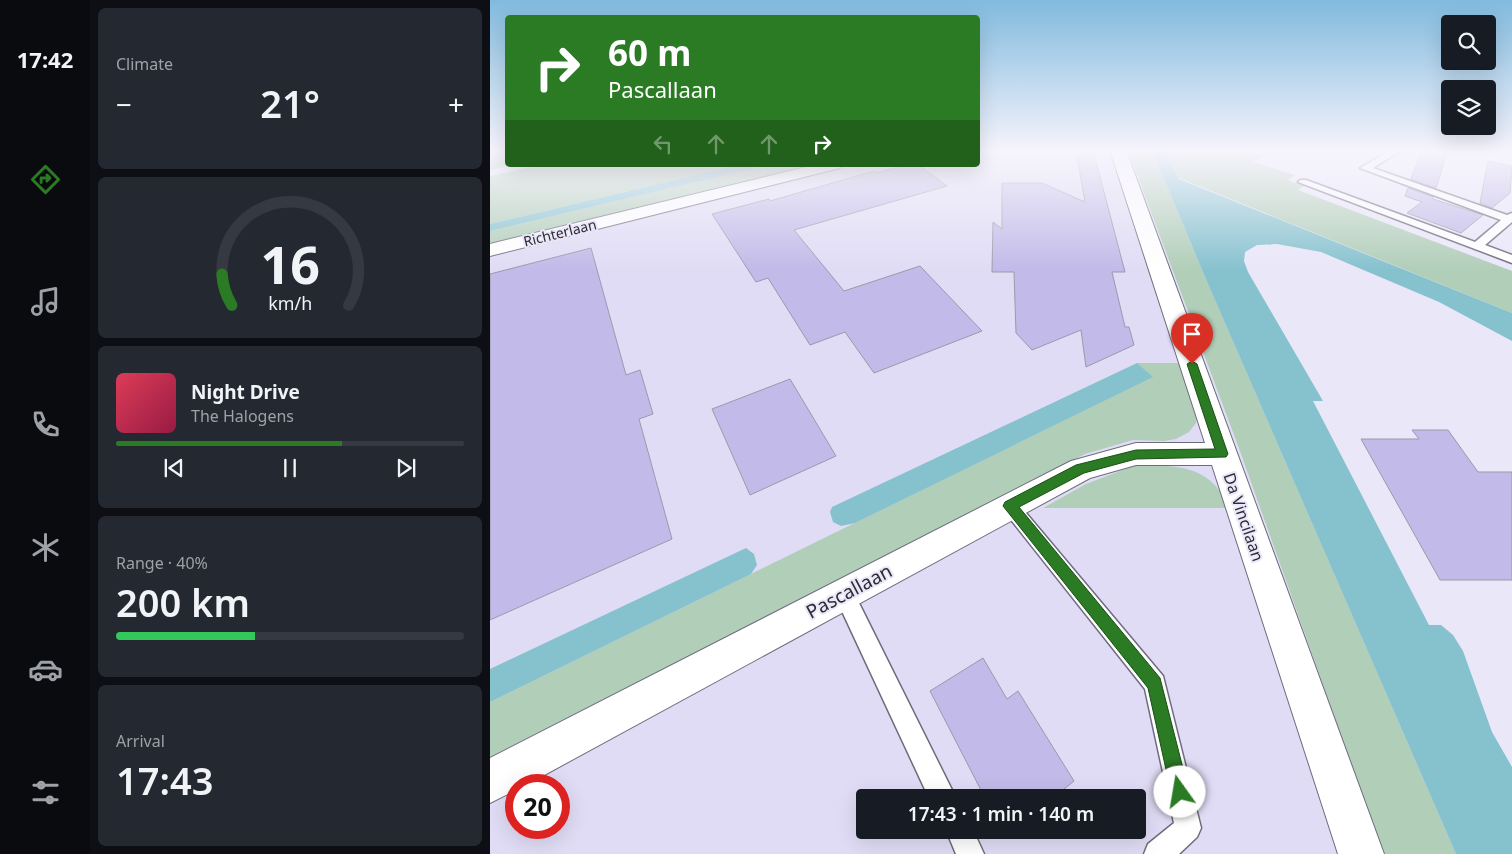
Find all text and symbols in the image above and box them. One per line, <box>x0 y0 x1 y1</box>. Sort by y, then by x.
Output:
map controls <box>1441 15 1496 135</box>
button: search <box>1441 15 1496 70</box>
text: 60 m <box>608 29 691 76</box>
icon: right <box>525 35 590 100</box>
text: 17:42 <box>17 44 73 74</box>
text: Climate <box>116 53 173 75</box>
text: Pascallaan <box>608 74 717 104</box>
text: 21° <box>260 77 320 129</box>
button: layers <box>1441 80 1496 135</box>
text: − <box>116 85 132 123</box>
text: + <box>448 85 464 123</box>
icon: left <box>649 130 677 158</box>
icon: ahead <box>702 130 730 158</box>
icon: ahead <box>755 130 783 158</box>
icon: right <box>808 130 836 158</box>
icon: directions <box>28 162 63 197</box>
street label: Richterlaan <box>521 214 598 251</box>
text: 16 <box>260 228 320 299</box>
icon: music <box>28 284 63 319</box>
text: km/h <box>268 291 312 315</box>
pin <box>1171 313 1213 364</box>
icon: arrive <box>1178 320 1206 348</box>
text: Night Drive <box>191 379 300 405</box>
text: The Halogens <box>191 405 294 427</box>
icon: phone <box>28 407 63 442</box>
icon: previous <box>160 454 188 482</box>
icon: pause <box>276 454 304 482</box>
icon: next <box>392 454 420 482</box>
street label: Da Vincilaan <box>1219 470 1269 564</box>
icon: climate <box>28 530 63 565</box>
text: Range · 40% <box>116 552 208 574</box>
street label: Pascallaan <box>801 557 897 625</box>
text: 200 km <box>116 576 250 628</box>
icon: car <box>28 652 63 687</box>
text: Arrival <box>116 730 165 752</box>
text: 17:43 <box>116 754 213 806</box>
position arrow <box>1153 765 1205 817</box>
speed limit sign: 20 <box>505 774 570 839</box>
icon: filters <box>28 775 63 810</box>
text: 17:43 · 1 min · 140 m <box>908 801 1094 827</box>

